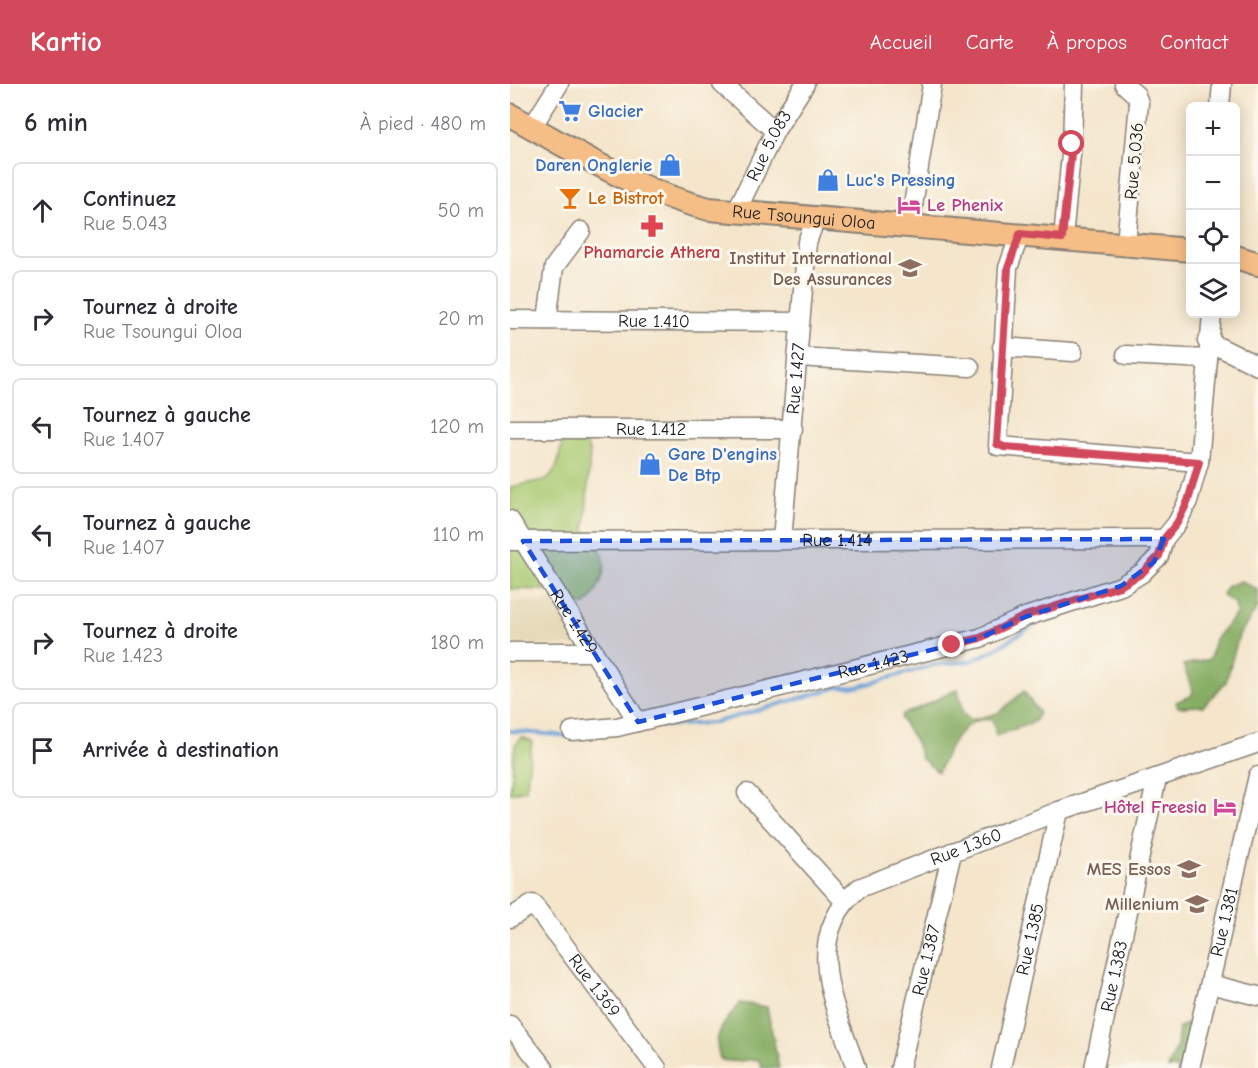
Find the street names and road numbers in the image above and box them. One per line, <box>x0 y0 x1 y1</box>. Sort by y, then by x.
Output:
street label: Rue 5.083 <box>742 107 796 185</box>
street label: Rue 5.036 <box>1121 122 1148 200</box>
street label: Rue Tsoungui Oloa <box>731 201 876 234</box>
street label: Rue 1.410 <box>618 311 690 332</box>
street label: Rue 1.427 <box>783 342 810 415</box>
street label: Rue 1.412 <box>616 419 686 440</box>
street label: Rue 1.414 <box>802 530 872 551</box>
street label: Rue 1.429 <box>546 585 602 658</box>
street label: Rue 1.423 <box>836 646 911 683</box>
street label: Rue 1.360 <box>928 824 1005 871</box>
street label: Rue 1.381 <box>1206 885 1243 959</box>
street label: Rue 1.385 <box>1012 901 1049 977</box>
street label: Rue 1.387 <box>908 922 945 998</box>
street label: Rue 1.383 <box>1096 939 1132 1014</box>
street label: Rue 1.369 <box>564 950 625 1021</box>

